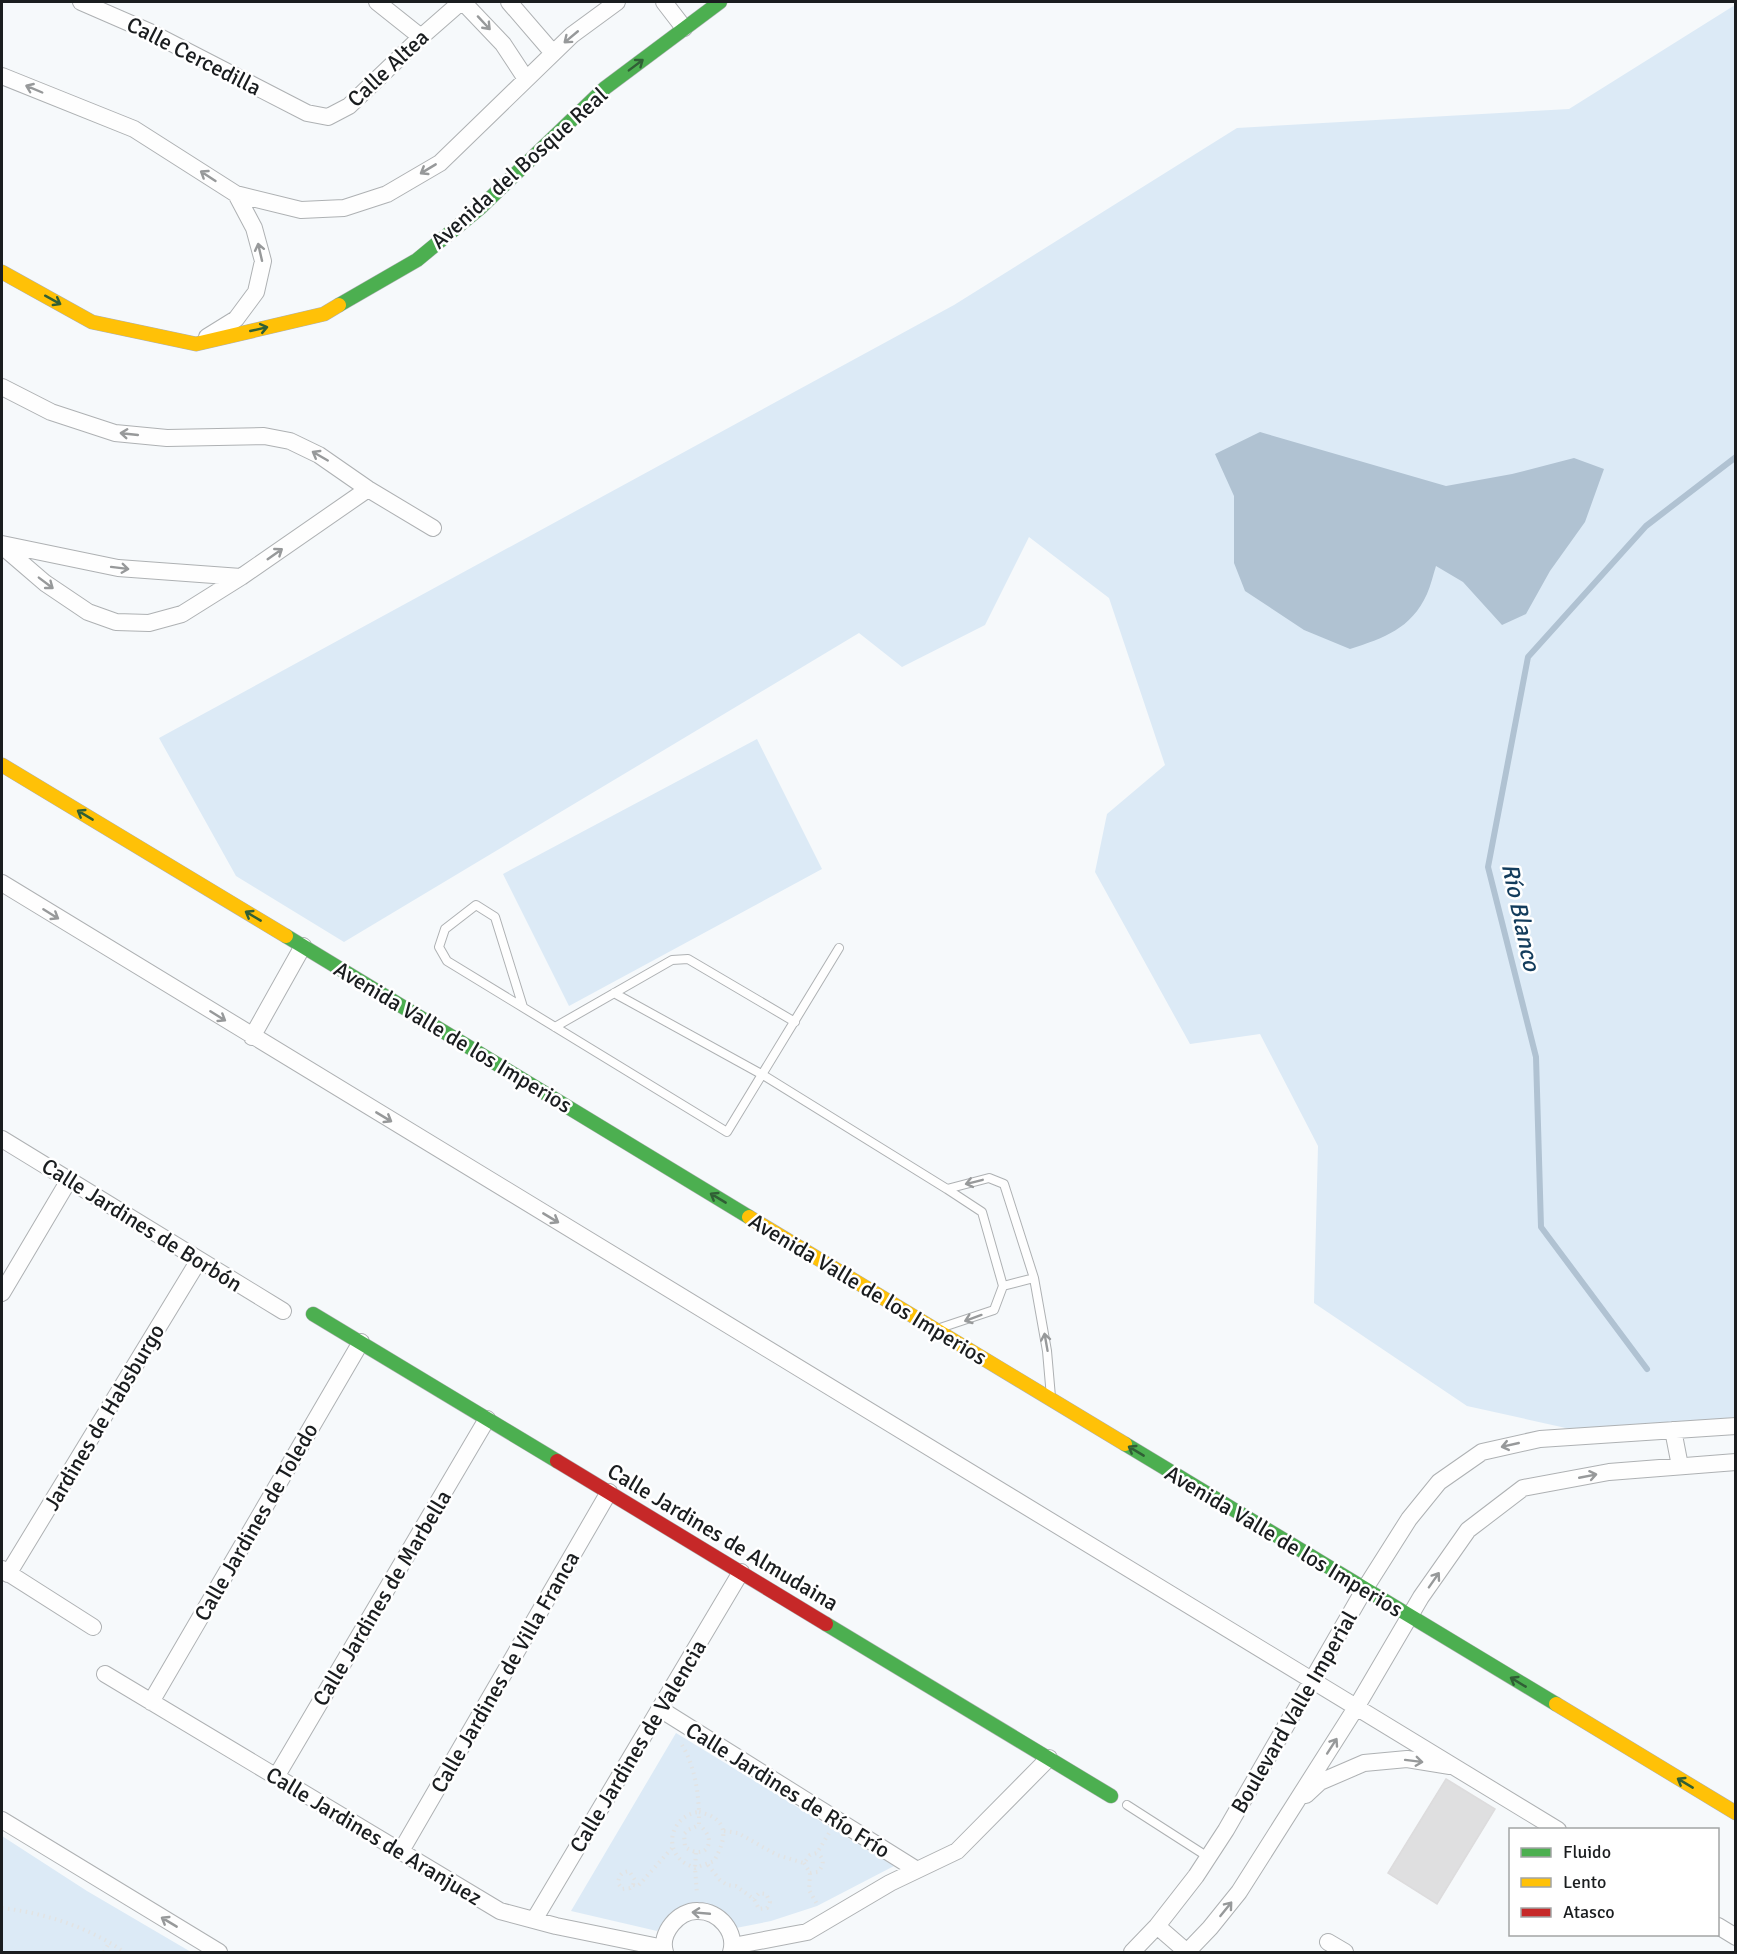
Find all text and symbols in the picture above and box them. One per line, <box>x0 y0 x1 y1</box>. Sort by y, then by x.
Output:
street label: Calle Cercedilla <box>122 11 266 101</box>
one-way arrow <box>476 15 491 30</box>
street label: Calle Altea <box>342 23 434 113</box>
one-way arrow <box>564 30 579 44</box>
one-way arrow <box>628 58 644 71</box>
street label: Avenida del Bosque Real <box>425 81 613 255</box>
one-way arrow <box>25 83 44 94</box>
one-way arrow <box>420 164 437 176</box>
one-way arrow <box>200 170 216 182</box>
one-way arrow <box>254 243 265 262</box>
one-way arrow <box>44 294 61 306</box>
one-way arrow <box>249 323 268 335</box>
one-way arrow <box>120 428 140 439</box>
one-way arrow <box>312 450 329 462</box>
one-way arrow <box>266 548 282 560</box>
one-way arrow <box>110 563 130 574</box>
one-way arrow <box>38 577 54 590</box>
one-way arrow <box>77 809 94 821</box>
water label: Río Blanco <box>1495 860 1547 975</box>
one-way arrow <box>42 908 59 920</box>
one-way arrow <box>245 909 262 921</box>
street label: Avenida Valle de los Imperios <box>329 955 577 1119</box>
one-way arrow <box>209 1009 226 1022</box>
one-way arrow <box>375 1112 392 1124</box>
street label: Calle Jardines de Borbón <box>37 1152 247 1298</box>
one-way arrow <box>964 1177 983 1189</box>
one-way arrow <box>710 1191 727 1203</box>
street label: Avenida Valle de los Imperios <box>744 1207 992 1371</box>
one-way arrow <box>542 1212 559 1224</box>
one-way arrow <box>964 1313 982 1324</box>
street label: Jardines de Habsburgo <box>38 1319 170 1515</box>
one-way arrow <box>1040 1332 1051 1352</box>
street label: Calle Jardines de Toledo <box>188 1418 324 1626</box>
one-way arrow <box>1501 1440 1520 1452</box>
one-way arrow <box>1128 1445 1145 1457</box>
street label: Calle Jardines de Almudaina <box>603 1457 843 1617</box>
street label: Avenida Valle de los Imperios <box>1160 1459 1408 1623</box>
one-way arrow <box>1577 1470 1597 1481</box>
street label: Calle Jardines de Marbella <box>307 1485 457 1711</box>
street label: Calle Jardines de Villa Franca <box>425 1546 585 1798</box>
one-way arrow <box>1428 1572 1440 1588</box>
street label: Boulevard Valle Imperial <box>1225 1606 1363 1818</box>
street label: Calle Jardines de Valencia <box>564 1635 712 1857</box>
one-way arrow <box>1510 1676 1527 1688</box>
street label: Calle Jardines de Río Frío <box>681 1716 895 1864</box>
one-way arrow <box>1325 1737 1338 1754</box>
one-way arrow <box>1403 1756 1423 1767</box>
street label: Calle Jardines de Aranjuez <box>261 1761 487 1911</box>
one-way arrow <box>1677 1777 1694 1789</box>
legend <box>1509 1828 1719 1936</box>
text: Fluido <box>1563 1841 1611 1863</box>
text: Lento <box>1563 1871 1606 1893</box>
one-way arrow <box>1219 1901 1232 1917</box>
text: Atasco <box>1563 1901 1615 1923</box>
one-way arrow <box>692 1907 711 1918</box>
one-way arrow <box>161 1916 178 1928</box>

